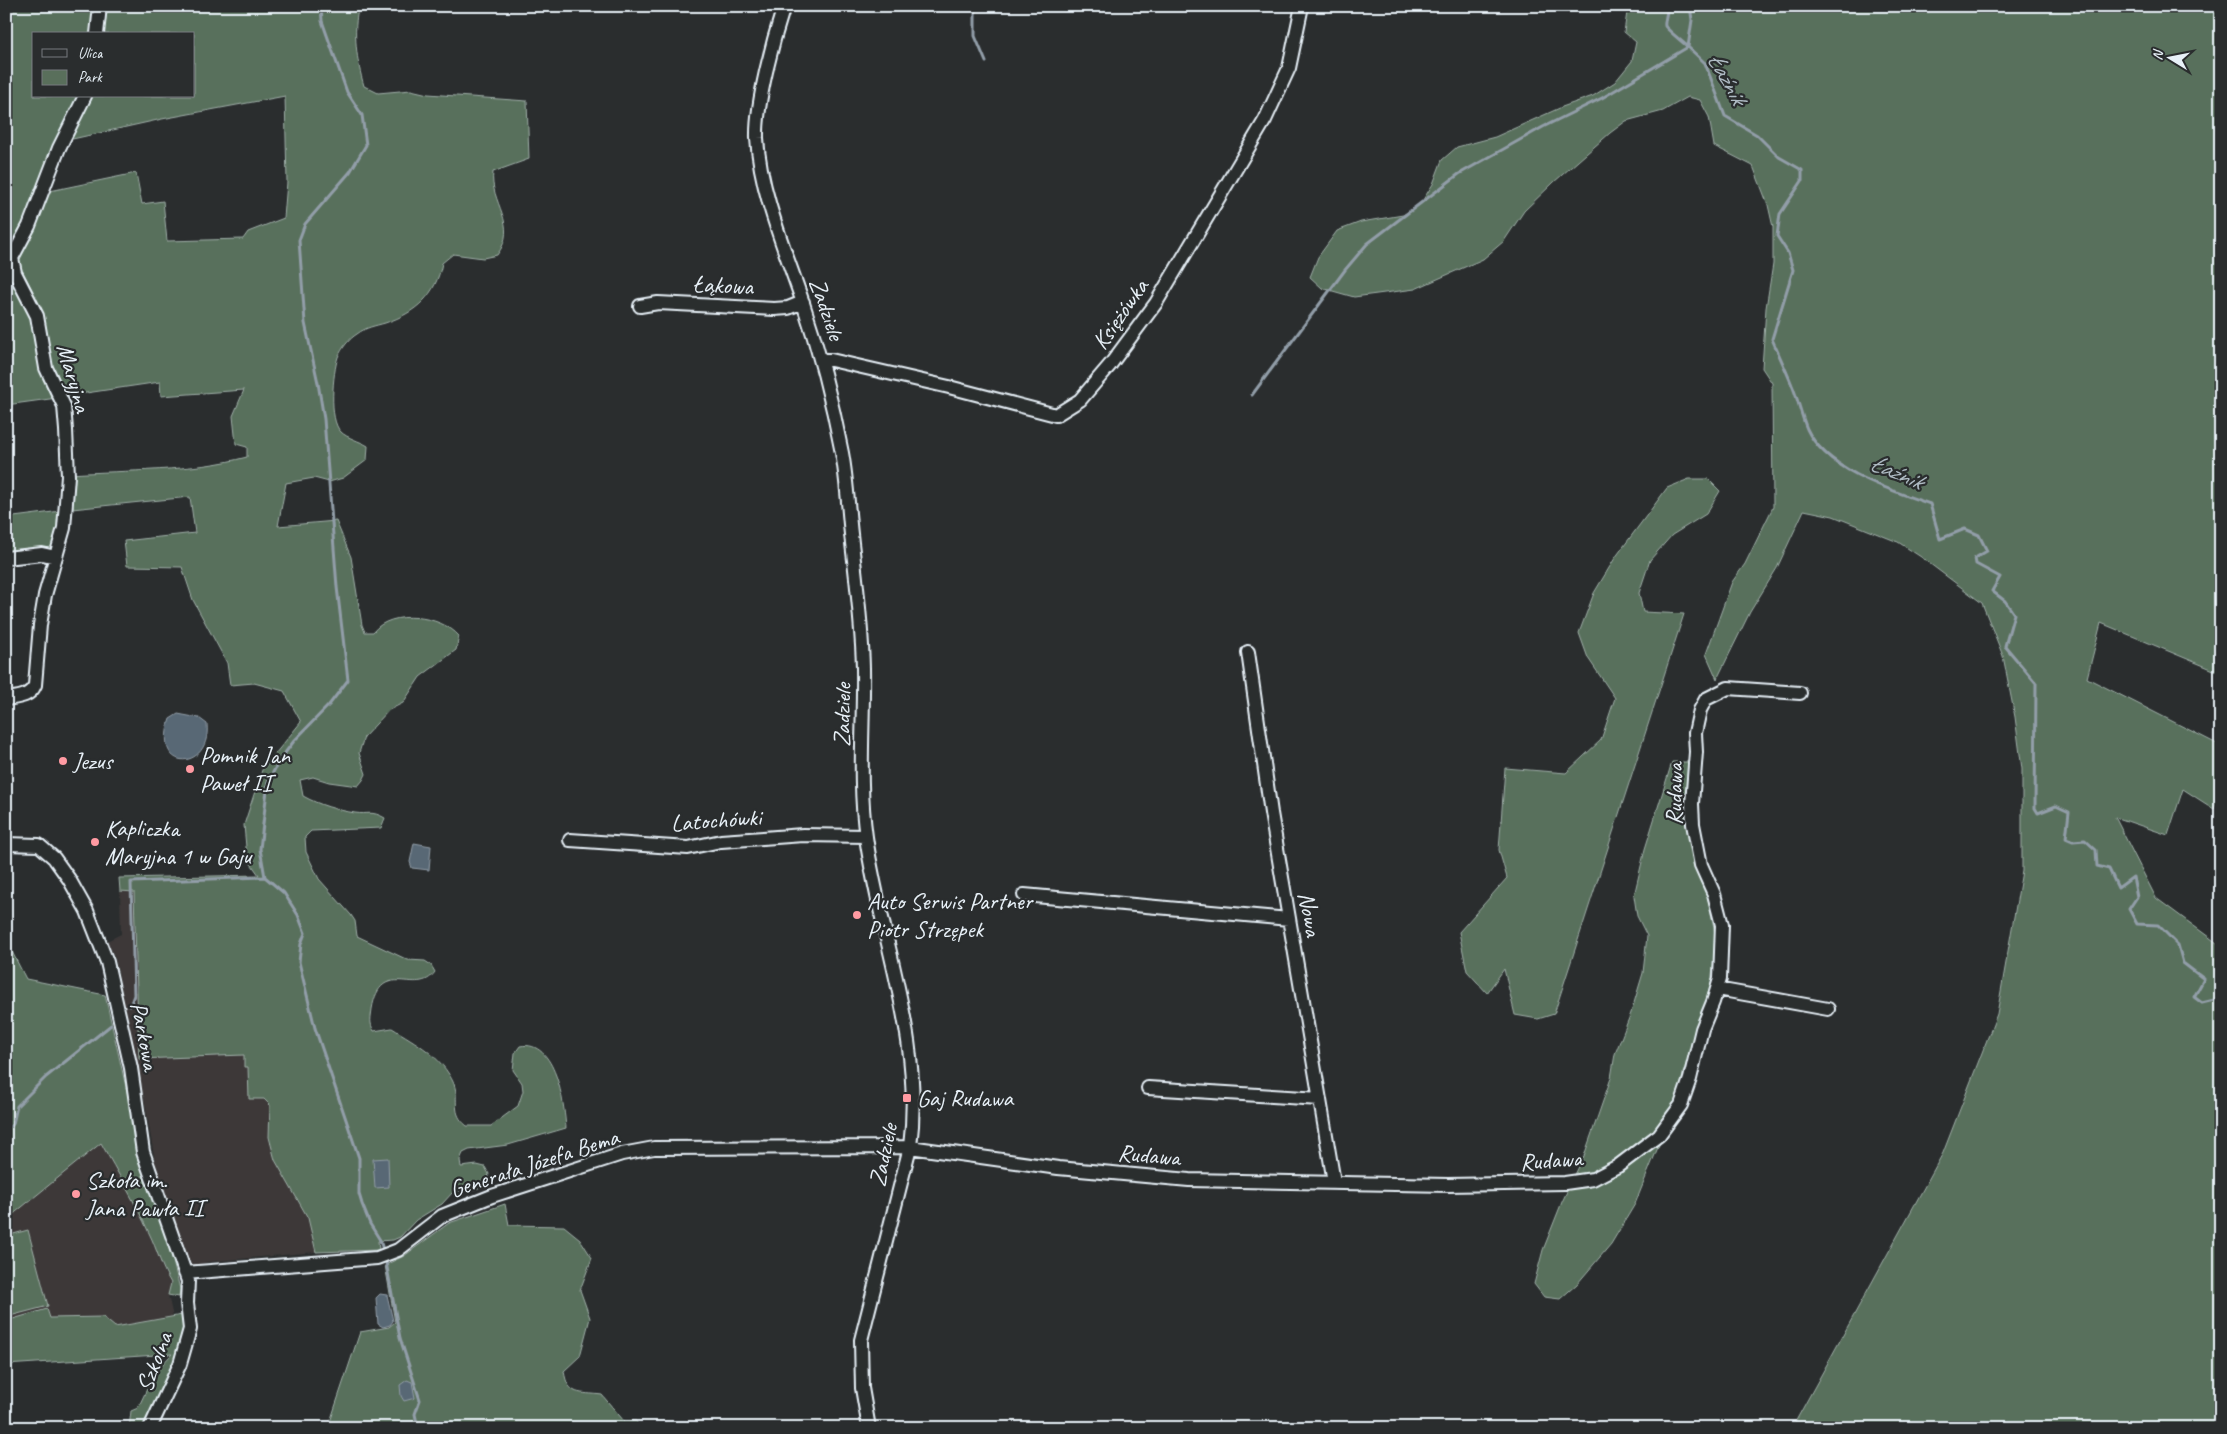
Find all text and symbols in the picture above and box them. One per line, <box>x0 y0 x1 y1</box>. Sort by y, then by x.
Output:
legend <box>32 32 195 98</box>
north arrow <box>2144 32 2194 82</box>
text: Ulica <box>78 44 103 63</box>
water label: Łaźnik <box>1700 47 1756 113</box>
text: N <box>2149 48 2167 62</box>
text: Park <box>78 68 103 87</box>
street label: Łąkowa <box>692 268 755 302</box>
street label: Księżówka <box>1085 272 1156 355</box>
street label: Zadziele <box>802 274 852 346</box>
street label: Maryjna <box>50 340 98 417</box>
water label: Łaźnik <box>1865 447 1932 499</box>
street label: Zadziele <box>826 681 858 747</box>
place label: Pomnik Jan Paweł II <box>200 740 291 798</box>
place label: Jezus <box>72 746 114 776</box>
marker: Jezus <box>57 755 69 767</box>
street label: Rudawa <box>1658 760 1690 825</box>
marker: Pomnik Jan Paweł II <box>184 763 196 775</box>
street label: Latochówki <box>670 802 765 838</box>
place label: Kapliczka Maryjna 1 w Gaju <box>105 813 254 871</box>
marker: Kapliczka Maryjna 1 w Gaju <box>89 836 101 848</box>
place label: Auto Serwis Partner Piotr Strzępek <box>867 886 1035 944</box>
street label: Nowa <box>1291 889 1329 940</box>
marker: Auto Serwis Partner Piotr Strzępek <box>851 909 863 921</box>
street label: Parkowa <box>124 999 167 1075</box>
place label: Gaj Rudawa <box>917 1083 1014 1113</box>
marker: Gaj Rudawa <box>901 1092 913 1104</box>
street label: Zadziele <box>862 1119 905 1189</box>
street label: Generała Józefa Bema <box>446 1121 624 1204</box>
street label: Rudawa <box>1117 1137 1184 1173</box>
street label: Rudawa <box>1519 1143 1585 1177</box>
place label: Szkoła im. Jana Pawła II <box>85 1165 209 1223</box>
marker: Szkoła im. Jana Pawła II <box>70 1188 82 1200</box>
street label: Szkolna <box>129 1327 180 1396</box>

